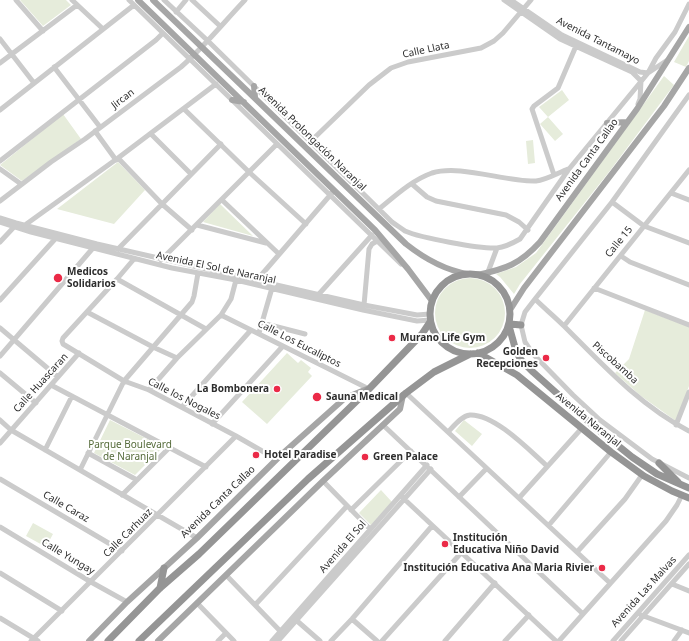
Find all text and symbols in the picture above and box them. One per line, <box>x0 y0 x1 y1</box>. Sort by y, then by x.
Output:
street label: Avenida Tantamayo <box>554 15 642 67</box>
street label: Calle Llata <box>401 39 451 61</box>
street label: Avenida Prolongación Naranjal <box>256 84 368 194</box>
street label: Jircan <box>109 86 137 112</box>
street label: Avenida Canta Callao <box>553 116 621 204</box>
street label: Calle 15 <box>603 224 635 260</box>
street label: Avenida El Sol de Naranjal <box>155 249 277 287</box>
place label: Medicos Solidarios <box>67 266 116 290</box>
marker: Medicos Solidarios <box>52 272 64 284</box>
street label: Calle Los Eucaliptos <box>255 318 343 370</box>
place label: Murano Life Gym <box>400 332 485 344</box>
marker: Murano Life Gym <box>387 333 397 343</box>
street label: Piscobamba <box>590 339 640 387</box>
place label: Golden Recepciones <box>476 346 538 370</box>
street label: Calle Huascaran <box>11 351 71 415</box>
marker: Golden Recepciones <box>541 353 551 363</box>
street label: Calle los Nogales <box>146 376 222 422</box>
place label: La Bombonera <box>197 383 269 395</box>
marker: La Bombonera <box>272 384 282 394</box>
street label: Avenida Naranjal <box>553 390 623 450</box>
marker: Sauna Medical <box>311 391 323 403</box>
place label: Sauna Medical <box>326 391 398 403</box>
park label: Parque Boulevard de Naranjal <box>88 439 172 462</box>
place label: Hotel Paradise <box>264 449 337 461</box>
marker: Hotel Paradise <box>251 450 261 460</box>
place label: Green Palace <box>373 451 438 463</box>
marker: Green Palace <box>360 452 370 462</box>
street label: Avenida Canta Callao <box>178 463 258 541</box>
street label: Calle Caraz <box>41 489 91 525</box>
street label: Calle Carhuaz <box>101 506 155 560</box>
street label: Avenida El Sol <box>317 519 369 575</box>
place label: Institución Educativa Niño David <box>453 532 559 556</box>
street label: Calle Yungay <box>39 536 97 578</box>
marker: Institución Educativa Niño David <box>440 539 450 549</box>
street label: Avenida Las Malvas <box>609 554 679 630</box>
place label: Institución Educativa Ana Maria Rivier <box>404 562 594 574</box>
marker: Institución Educativa Ana Maria Rivier <box>597 563 607 573</box>

